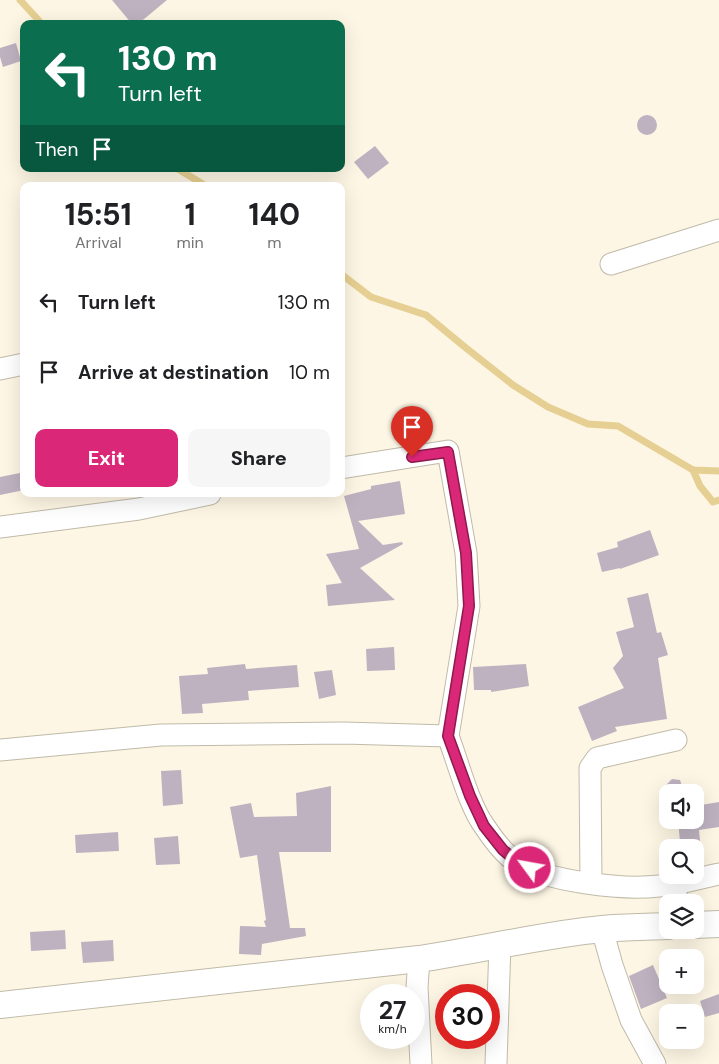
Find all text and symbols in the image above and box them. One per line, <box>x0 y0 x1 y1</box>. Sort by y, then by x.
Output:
text: 130 m <box>118 35 218 81</box>
icon: left <box>35 40 100 105</box>
text: Turn left <box>118 79 202 108</box>
icon: arrive <box>88 135 116 163</box>
text: Then <box>35 137 78 162</box>
text: 15:51 <box>65 195 132 234</box>
text: 1 <box>185 195 196 234</box>
text: 140 <box>249 195 300 234</box>
text: Arrival <box>75 232 122 253</box>
text: min <box>176 232 204 253</box>
text: m <box>267 232 282 253</box>
icon: left <box>35 288 63 316</box>
text: Turn left <box>78 290 156 315</box>
text: 130 m <box>278 290 330 315</box>
icon: arrive <box>35 358 63 386</box>
text: Arrive at destination <box>78 360 269 385</box>
text: 10 m <box>289 360 330 385</box>
pin <box>391 406 433 457</box>
icon: arrive <box>398 413 426 441</box>
button: Exit <box>35 429 178 487</box>
button: Share <box>188 429 330 487</box>
map controls <box>659 784 704 1049</box>
button: sound <box>659 784 704 829</box>
button: search <box>659 839 704 884</box>
position arrow <box>503 841 555 893</box>
button: layers <box>659 894 704 939</box>
button: + <box>659 949 704 994</box>
speed limit sign: 30 <box>435 984 500 1049</box>
text: 27 <box>379 994 406 1027</box>
button: − <box>659 1004 704 1049</box>
text: km/h <box>378 1021 407 1037</box>

